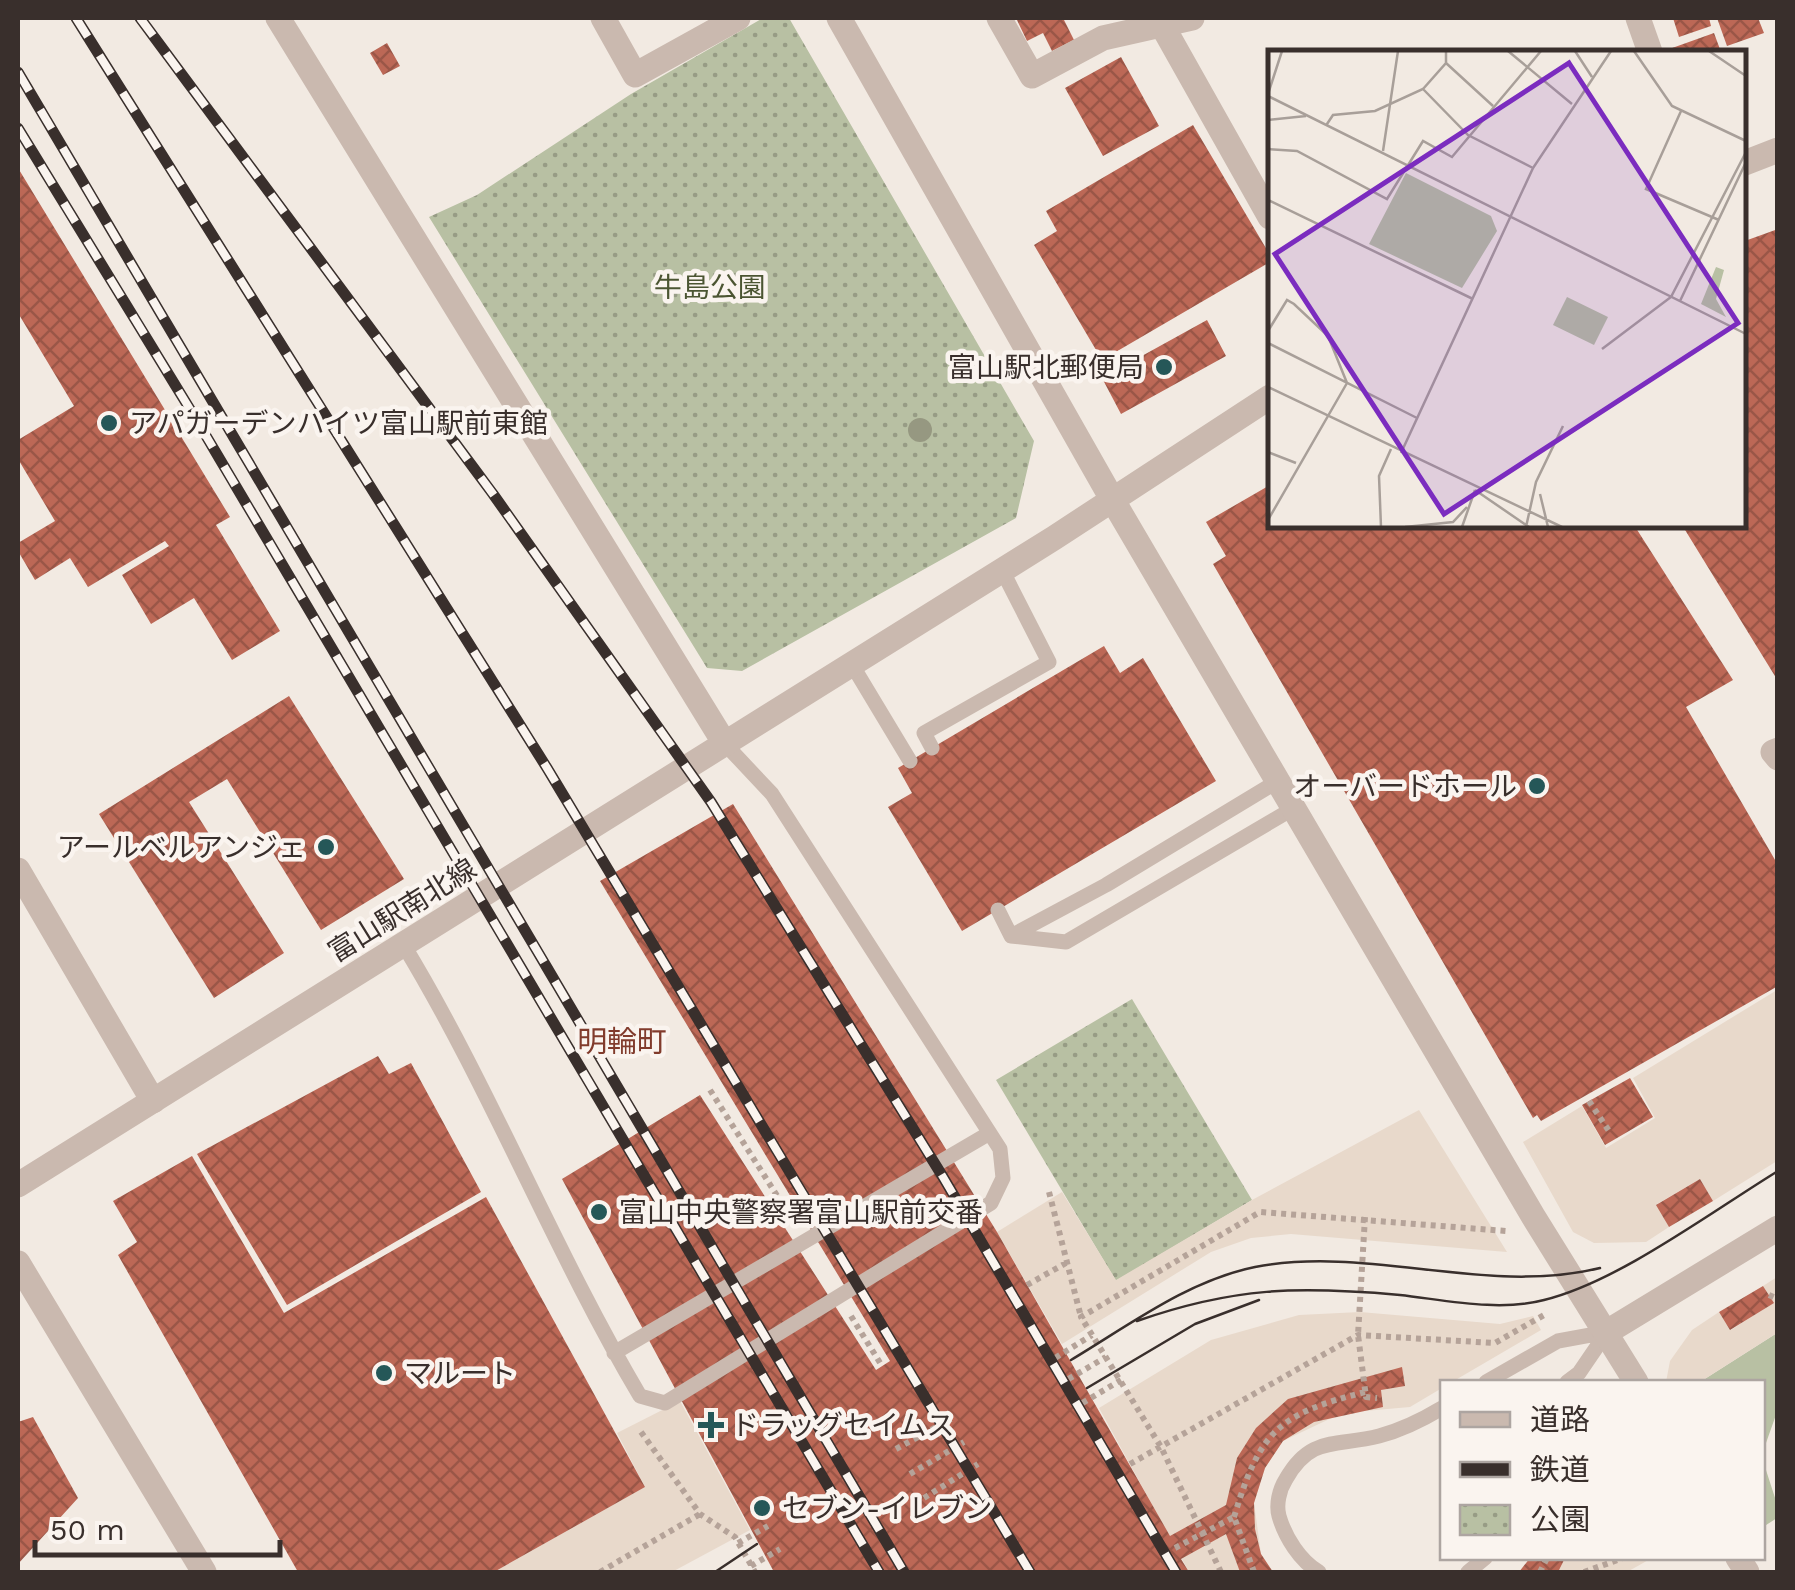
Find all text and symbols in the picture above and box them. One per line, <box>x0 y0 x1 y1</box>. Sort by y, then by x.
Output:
inset map <box>1268 50 1745 528</box>
park label: 牛島公園 <box>654 271 766 304</box>
place label: 富山駅北郵便局 <box>948 351 1144 384</box>
marker: 富山駅北郵便局 <box>1153 356 1175 378</box>
place label: アパガーデンハイツ富山駅前東館 <box>129 407 548 440</box>
marker: アパガーデンハイツ富山駅前東館 <box>98 412 120 434</box>
place label: オーバードホール <box>1293 770 1517 803</box>
marker: オーバードホール <box>1526 775 1548 797</box>
place label: アールベルアンジェ <box>57 831 306 864</box>
marker: アールベルアンジェ <box>315 836 337 858</box>
street label: 富山駅南北線 <box>322 852 482 969</box>
district label: 明輪町 <box>577 1024 667 1059</box>
place label: 富山中央警察署富山駅前交番 <box>619 1196 983 1229</box>
marker: 富山中央警察署富山駅前交番 <box>588 1201 610 1223</box>
place label: マルート <box>404 1357 516 1390</box>
marker: マルート <box>373 1362 395 1384</box>
legend <box>1440 1380 1765 1560</box>
text: 道路 <box>1530 1402 1590 1437</box>
place label: ドラッグセイムス <box>731 1409 954 1442</box>
marker: ドラッグセイムス <box>700 1414 722 1436</box>
text: 鉄道 <box>1530 1452 1590 1487</box>
place label: セブン-イレブン <box>782 1492 992 1525</box>
scale bar <box>35 1495 280 1557</box>
marker: セブン-イレブン <box>751 1497 773 1519</box>
text: 公園 <box>1530 1502 1590 1537</box>
text: 50 m <box>50 1512 125 1547</box>

